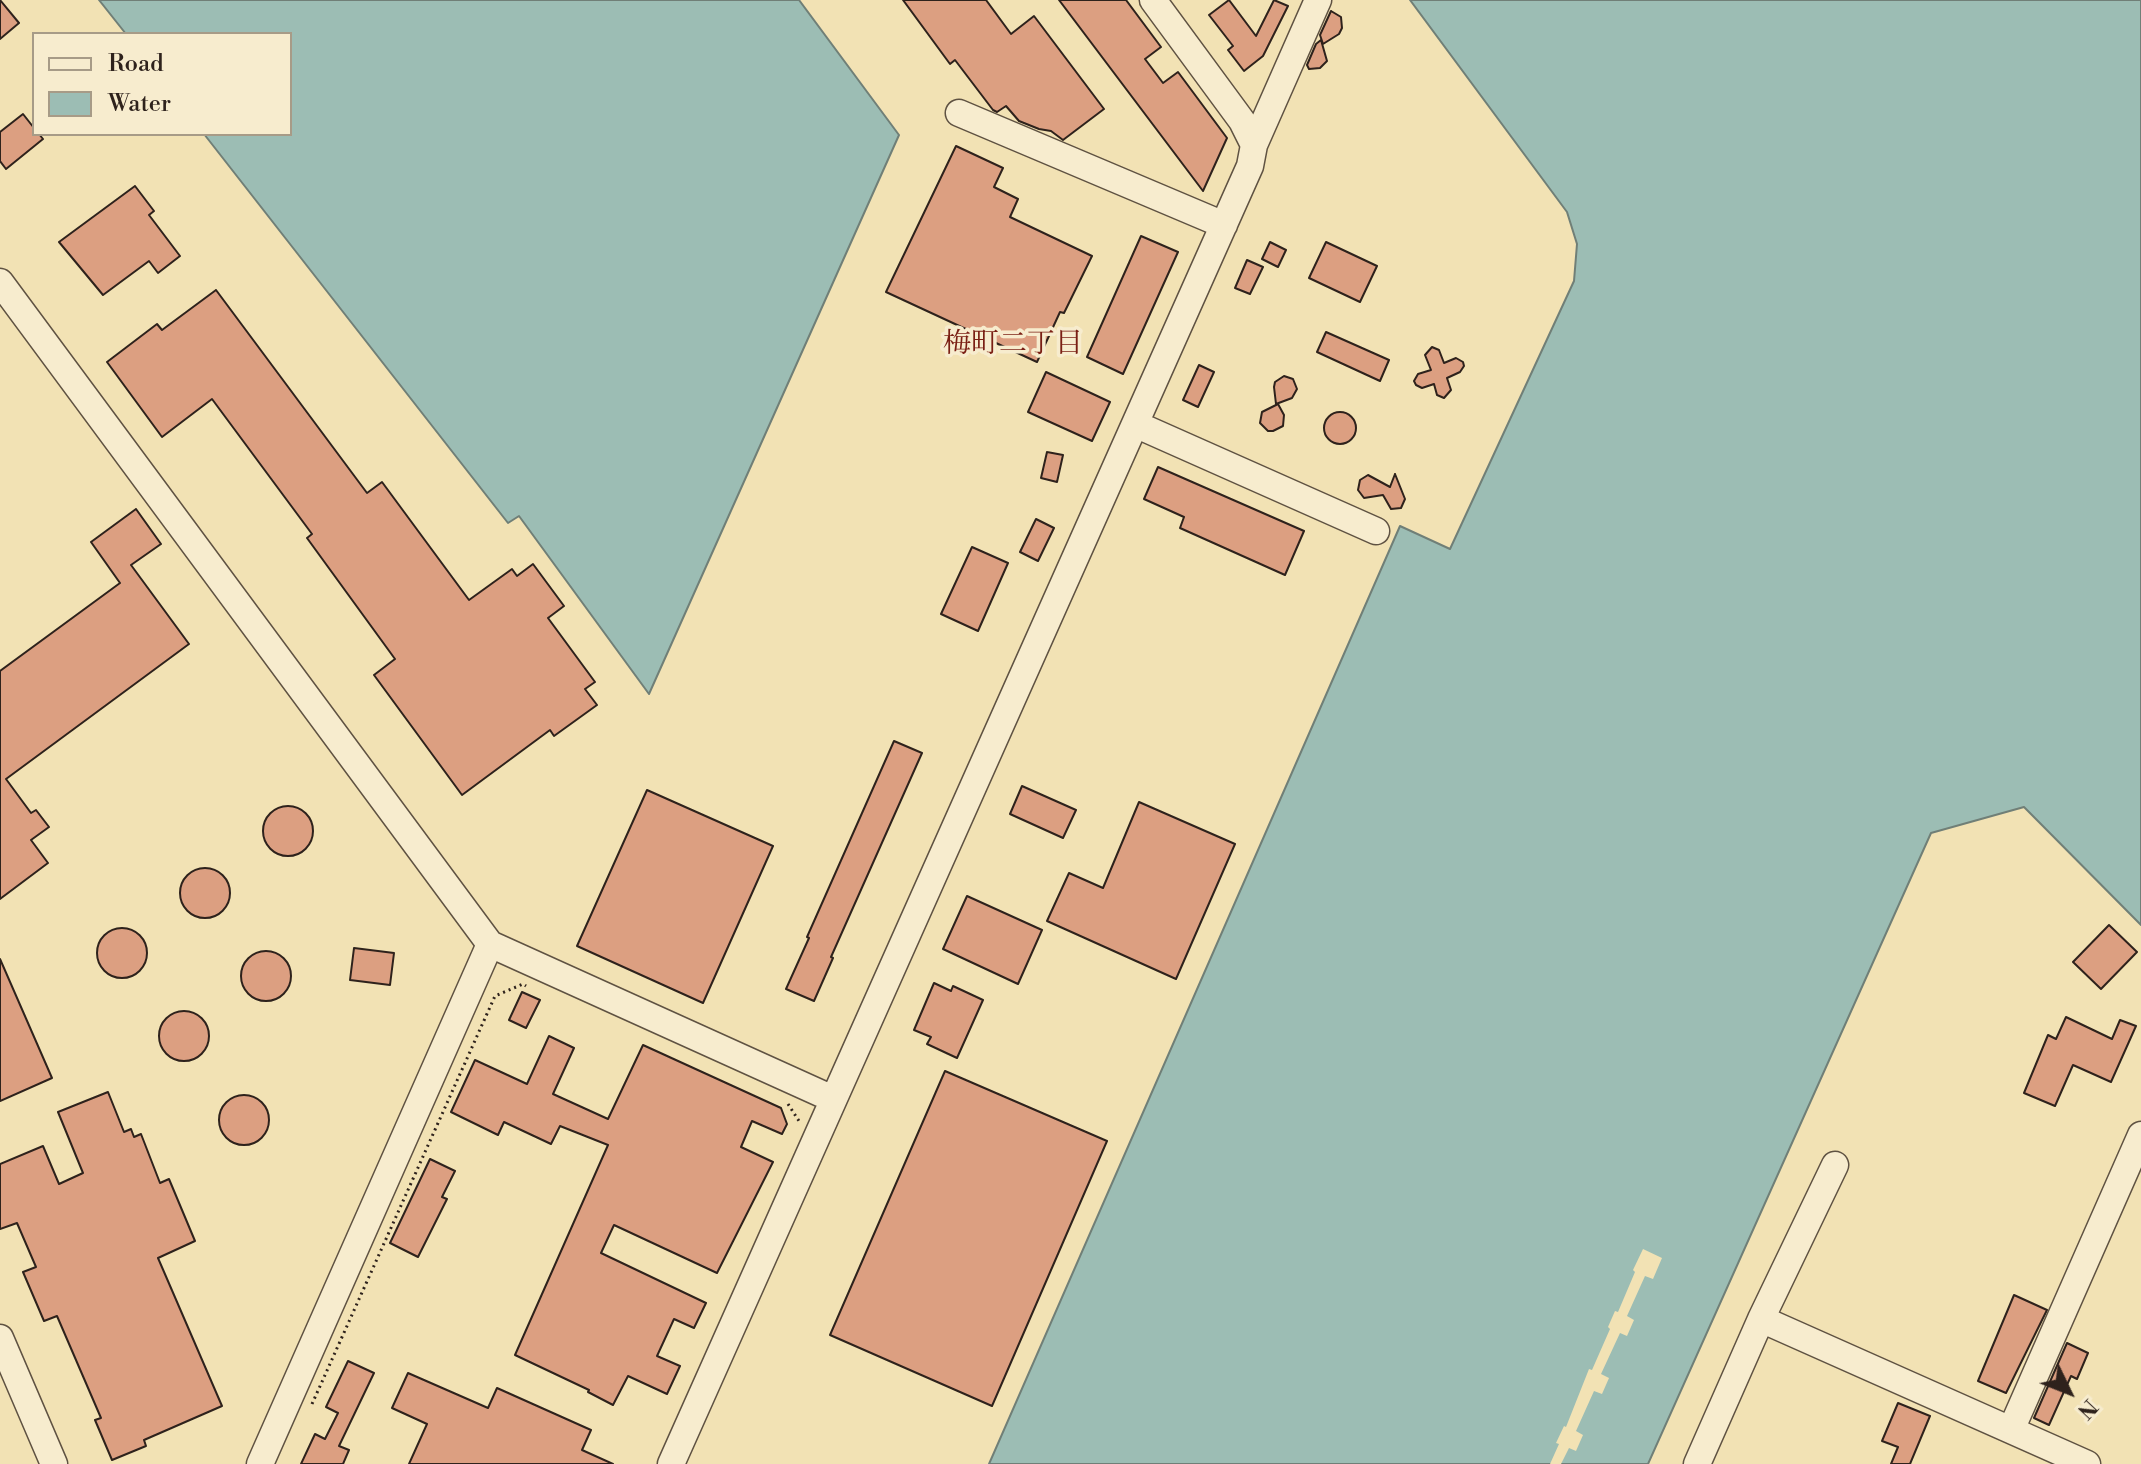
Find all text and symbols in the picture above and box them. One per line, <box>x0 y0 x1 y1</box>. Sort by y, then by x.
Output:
legend <box>32 32 292 136</box>
text: Road <box>108 49 164 79</box>
text: Water <box>108 89 171 119</box>
district label: 梅町二丁目 <box>943 328 1083 362</box>
north arrow <box>2029 1352 2109 1432</box>
text: N <box>2071 1393 2103 1424</box>

